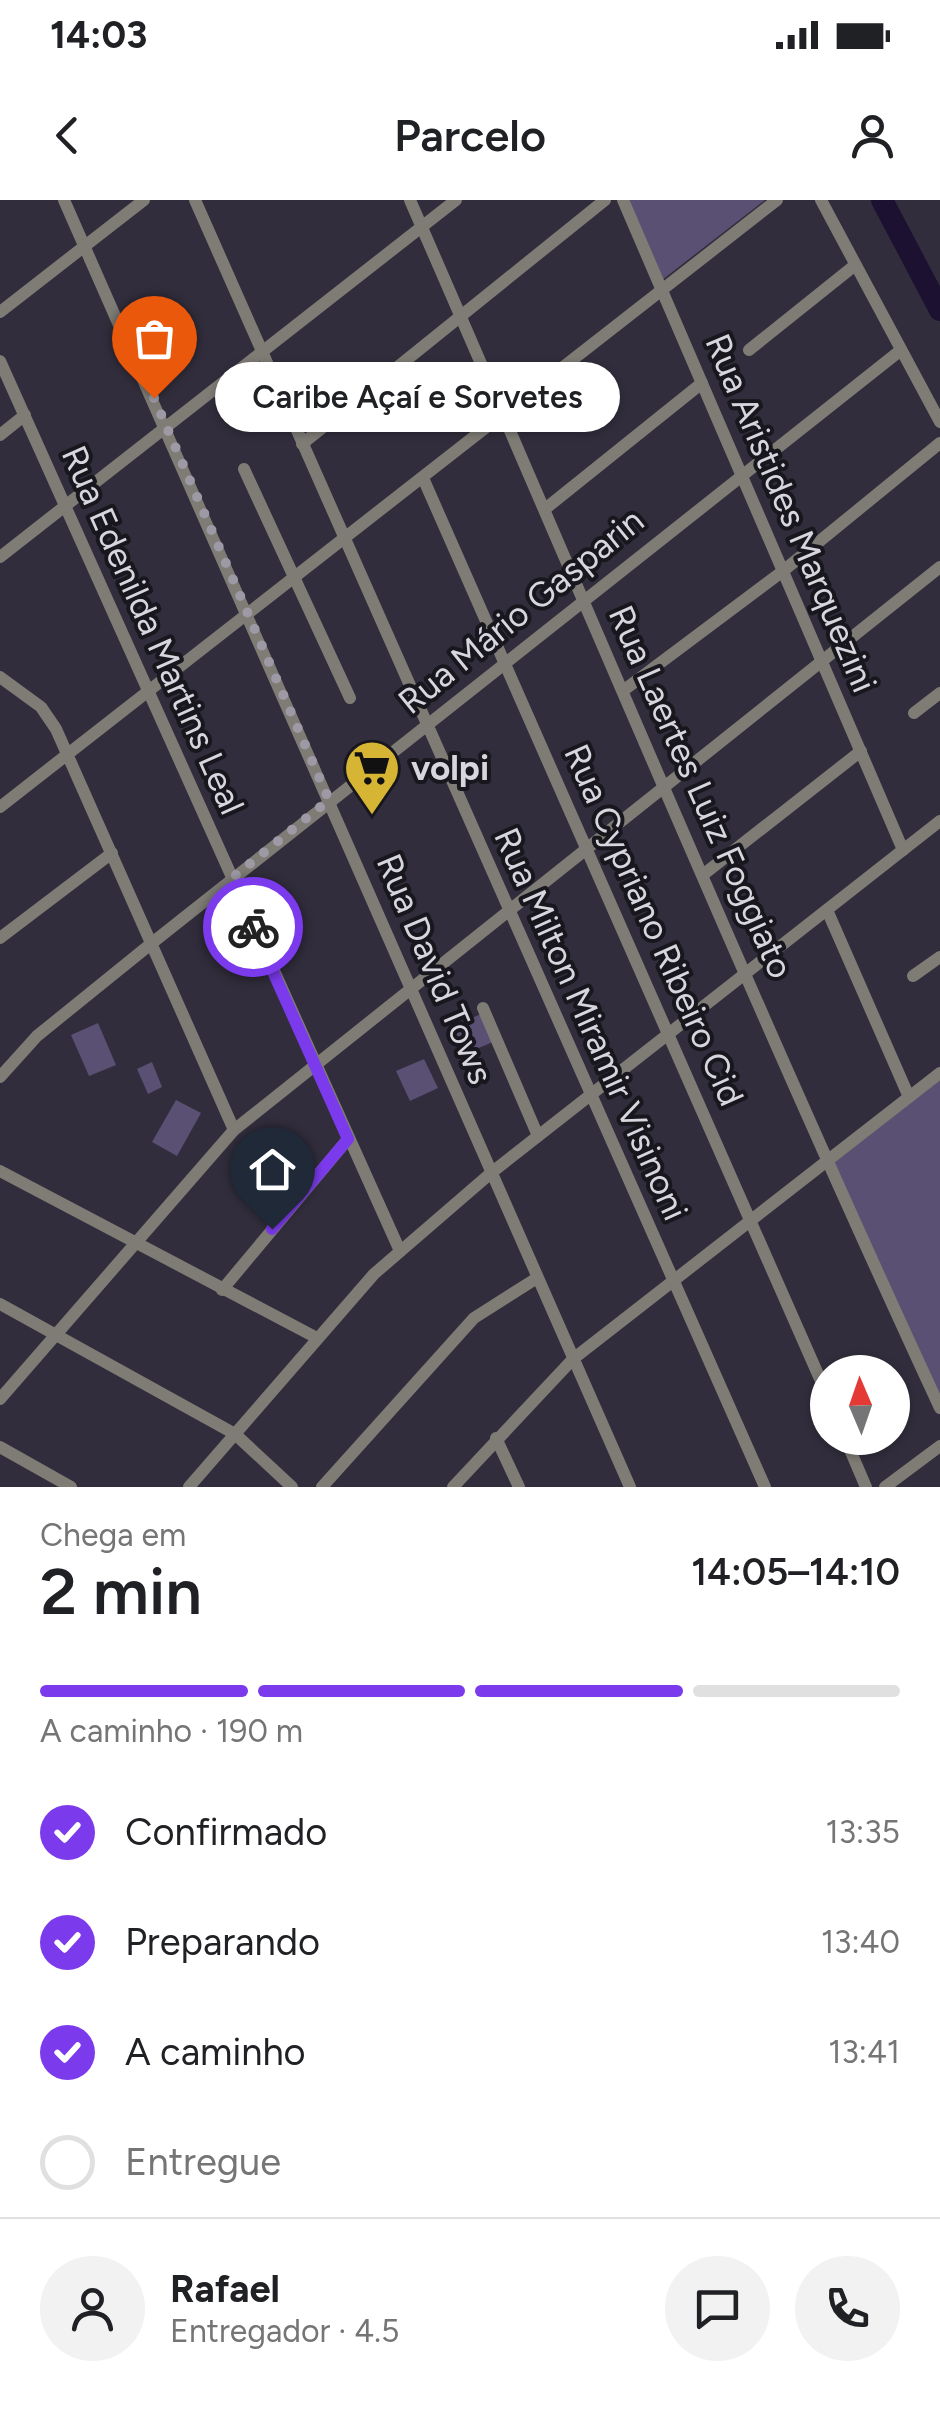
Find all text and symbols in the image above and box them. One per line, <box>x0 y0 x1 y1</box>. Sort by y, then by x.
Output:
text: 14:03 <box>50 12 147 58</box>
icon: back <box>40 108 95 163</box>
text: Parcelo <box>394 108 546 162</box>
icon: person <box>845 108 900 163</box>
pin <box>112 296 197 399</box>
icon: bag <box>127 311 182 366</box>
street label: Rua Aristides Marquezini <box>696 328 886 698</box>
callout: Caribe Açaí e Sorvetes <box>214 363 619 433</box>
text: Caribe Açaí e Sorvetes <box>252 378 583 416</box>
street label: Rua Edenilda Martins Leal <box>53 439 253 821</box>
street label: Rua Mário Gasparin <box>390 499 652 723</box>
street label: Rua Laertes Luiz Foggiato <box>600 599 802 985</box>
supermarket icon: volpi <box>342 738 402 817</box>
street label: Rua Cypriano Ribeiro Cid <box>555 738 753 1112</box>
place label: volpi <box>411 747 489 789</box>
street label: Rua Milton Miramir Visinoni <box>485 821 697 1227</box>
street label: Rua David Tows <box>368 848 502 1090</box>
courier <box>203 877 303 977</box>
icon: bike <box>226 900 281 955</box>
pin <box>230 1127 315 1230</box>
icon: home <box>245 1142 300 1197</box>
north arrow <box>810 1355 910 1455</box>
map controls <box>810 1355 910 1455</box>
text: Chega em <box>40 1516 186 1554</box>
text: 14:05–14:10 <box>691 1549 900 1595</box>
text: 2 min <box>40 1552 202 1630</box>
text: A caminho · 190 m <box>40 1712 303 1750</box>
icon: check <box>40 1805 95 1860</box>
text: Confirmado <box>125 1809 327 1855</box>
text: 13:35 <box>825 1813 900 1851</box>
icon: check <box>40 1915 95 1970</box>
text: Preparando <box>125 1919 320 1965</box>
text: 13:40 <box>821 1923 900 1961</box>
icon: check <box>40 2025 95 2080</box>
text: A caminho <box>125 2029 306 2075</box>
text: 13:41 <box>828 2033 900 2071</box>
text: Entregue <box>125 2139 281 2185</box>
button: person <box>40 2256 145 2361</box>
button: chat <box>665 2256 770 2361</box>
button: phone <box>795 2256 900 2361</box>
text: Rafael <box>170 2266 280 2312</box>
text: Entregador · 4.5 <box>170 2312 399 2350</box>

